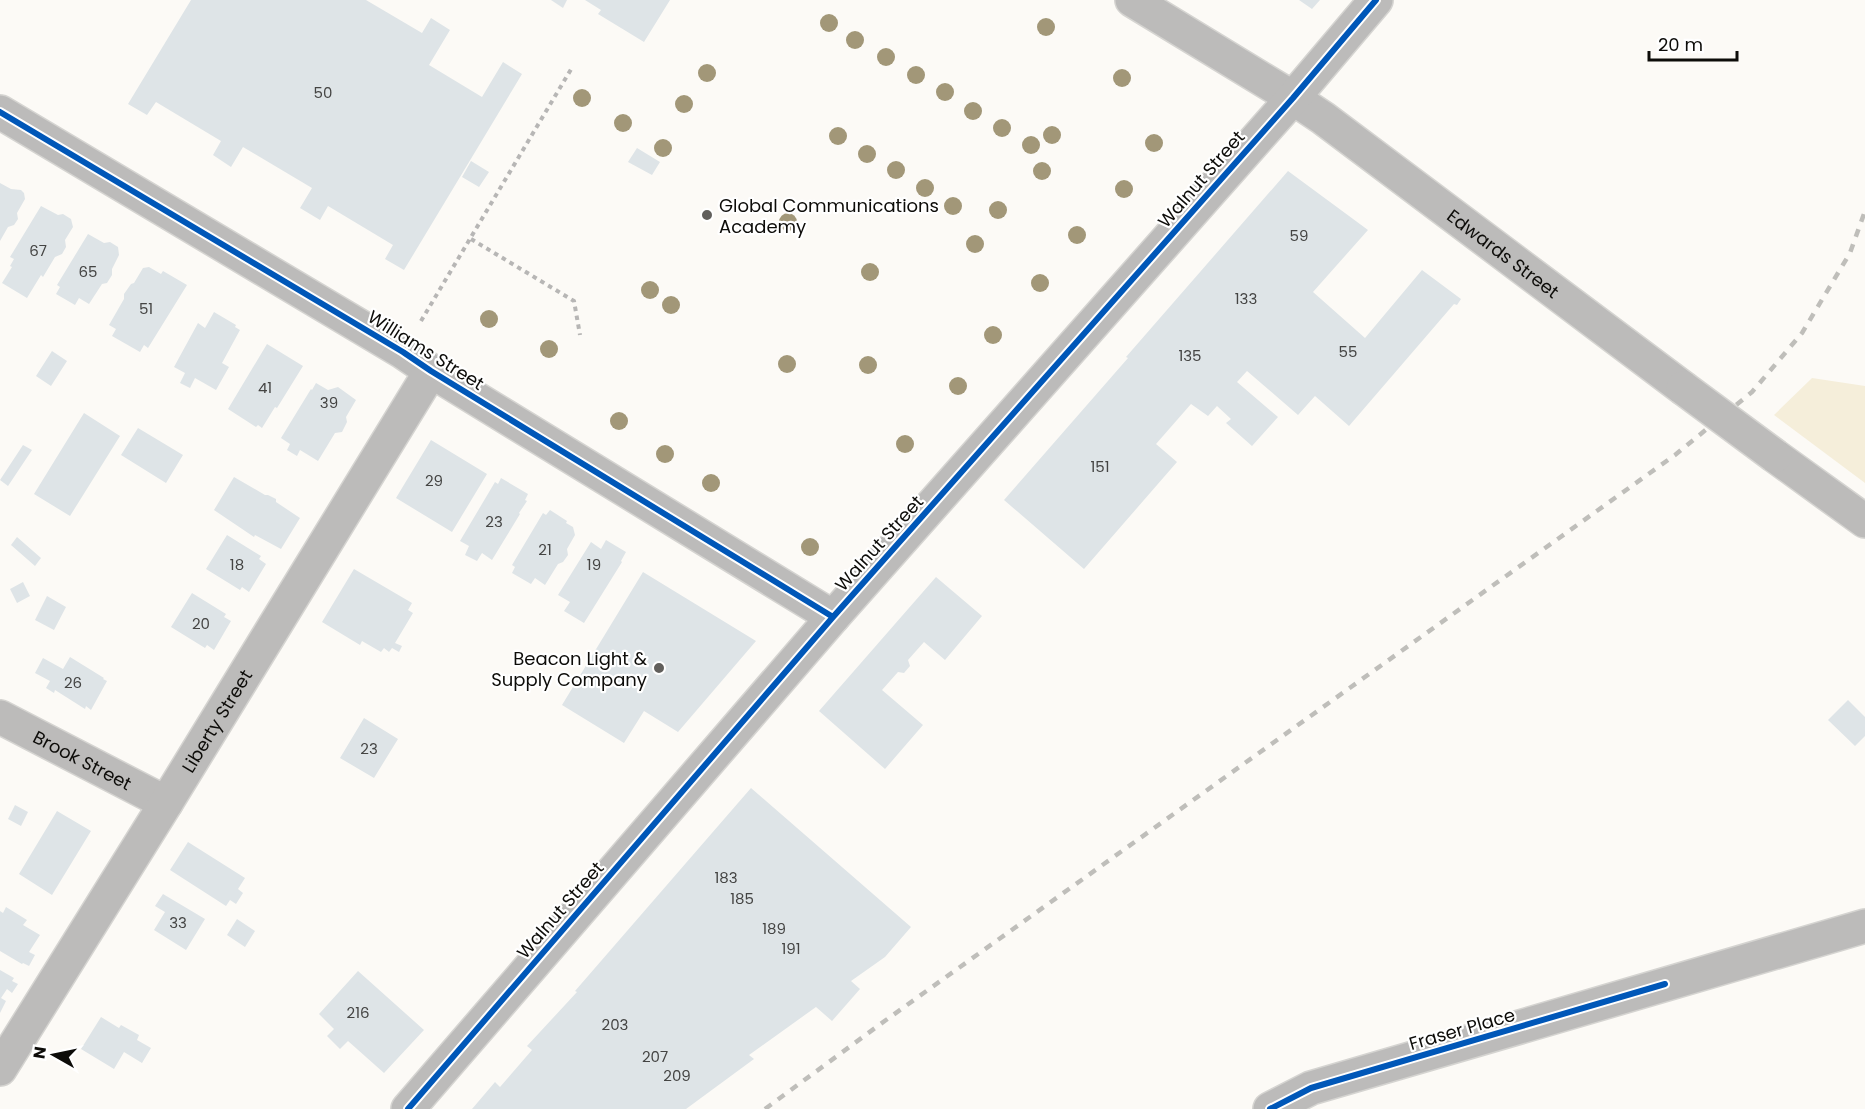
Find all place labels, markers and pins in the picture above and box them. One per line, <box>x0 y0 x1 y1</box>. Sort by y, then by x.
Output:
place label: Global Communications Academy <box>719 193 939 239</box>
marker: Global Communications Academy <box>700 208 714 222</box>
place label: Beacon Light & Supply Company <box>491 646 648 692</box>
marker: Beacon Light & Supply Company <box>652 661 666 675</box>

